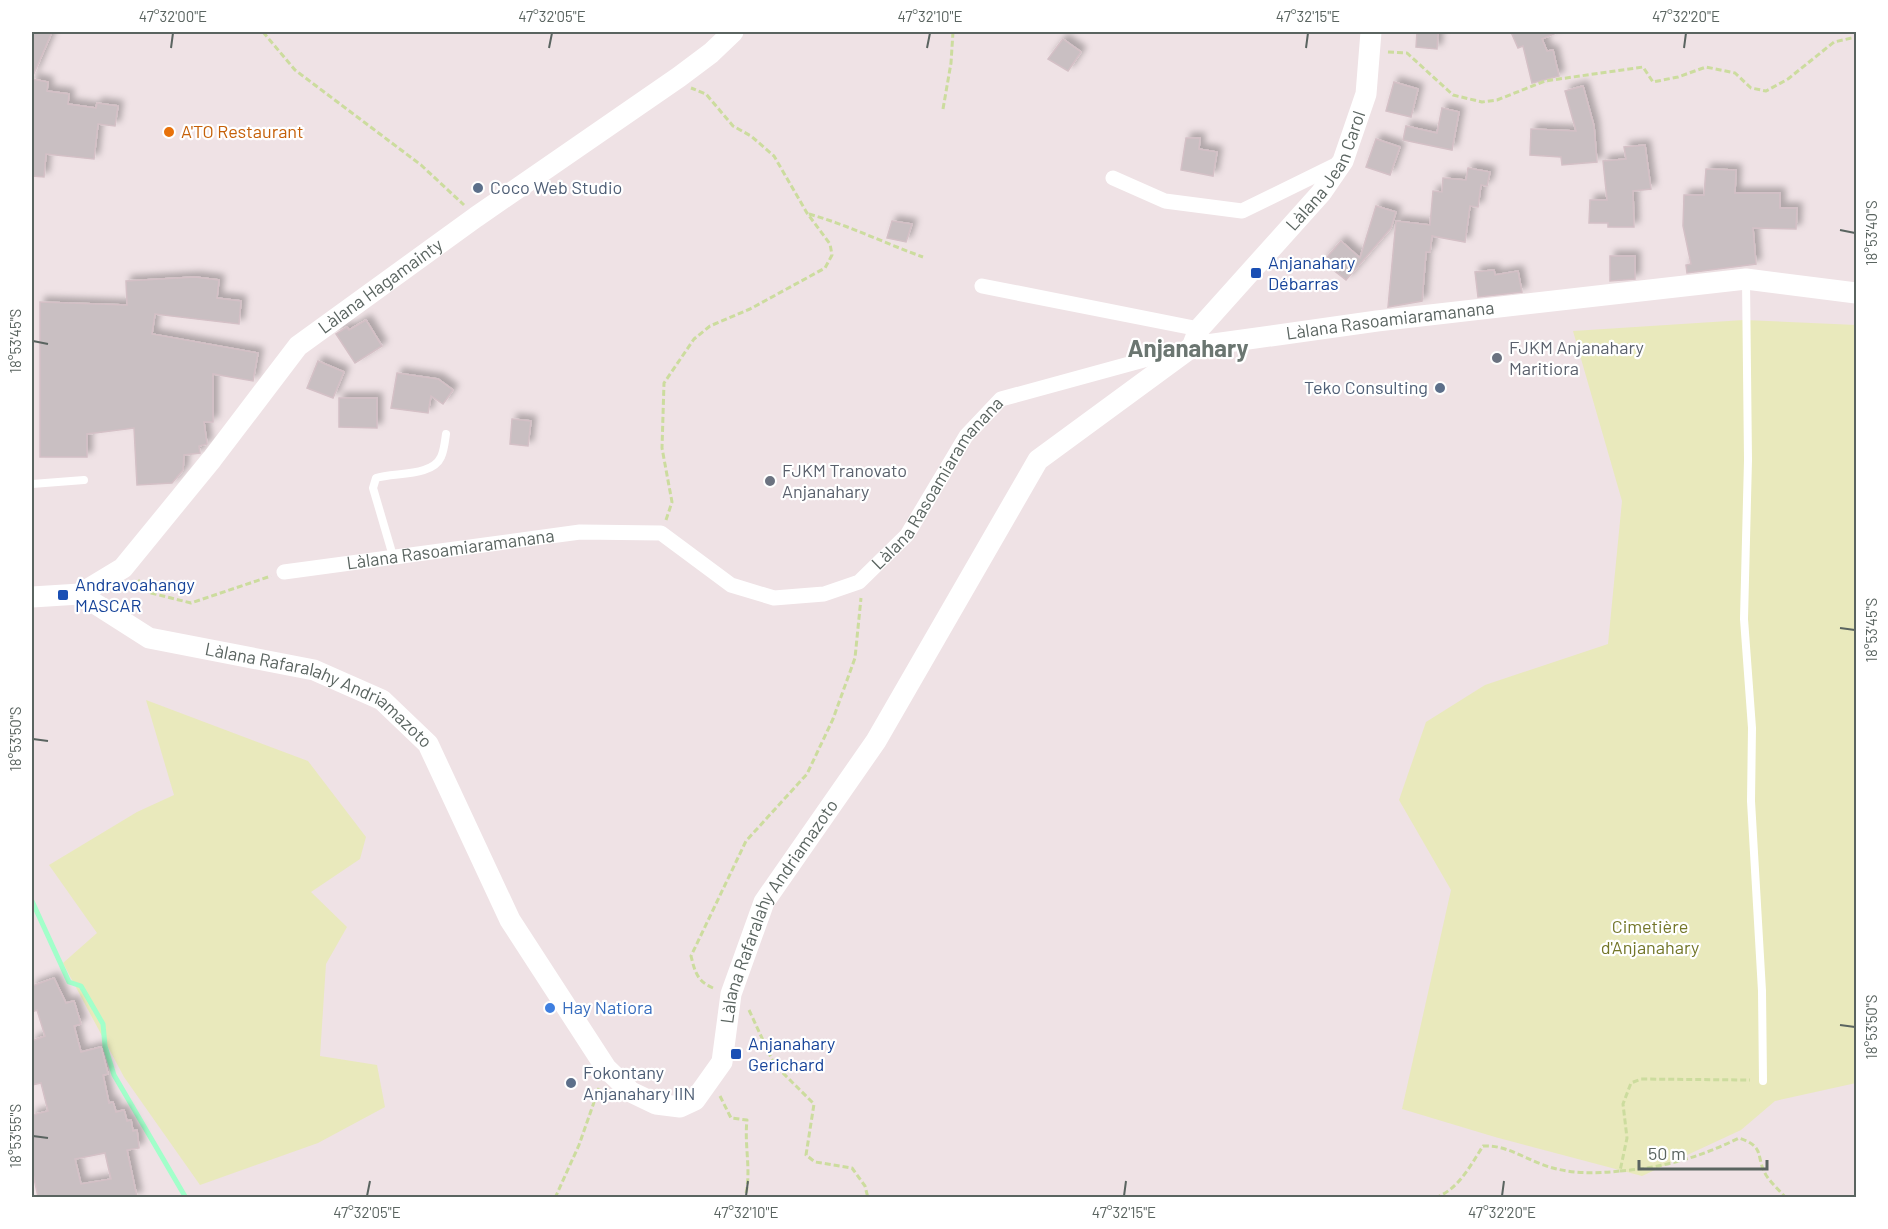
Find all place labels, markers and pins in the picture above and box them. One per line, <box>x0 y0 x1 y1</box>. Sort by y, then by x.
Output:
place label: A'TO Restaurant <box>181 120 304 142</box>
marker: A'TO Restaurant <box>162 125 176 139</box>
place label: Coco Web Studio <box>490 176 622 198</box>
marker: Coco Web Studio <box>471 181 485 195</box>
place label: Anjanahary Débarras <box>1268 251 1355 294</box>
marker: Anjanahary Débarras <box>1249 266 1263 280</box>
place label: FJKM Anjanahary Maritiora <box>1509 336 1644 379</box>
marker: FJKM Anjanahary Maritiora <box>1490 351 1504 365</box>
place label: Teko Consulting <box>1304 376 1428 398</box>
marker: Teko Consulting <box>1433 381 1447 395</box>
place label: FJKM Tranovato Anjanahary <box>782 459 907 502</box>
marker: FJKM Tranovato Anjanahary <box>763 474 777 488</box>
place label: Andravoahangy MASCAR <box>75 573 195 616</box>
marker: Andravoahangy MASCAR <box>56 588 70 602</box>
place label: Hay Natiora <box>562 996 653 1018</box>
marker: Hay Natiora <box>543 1001 557 1015</box>
place label: Anjanahary Gerichard <box>748 1032 835 1075</box>
marker: Anjanahary Gerichard <box>729 1047 743 1061</box>
place label: Fokontany Anjanahary IIN <box>583 1061 695 1104</box>
marker: Fokontany Anjanahary IIN <box>564 1076 578 1090</box>

